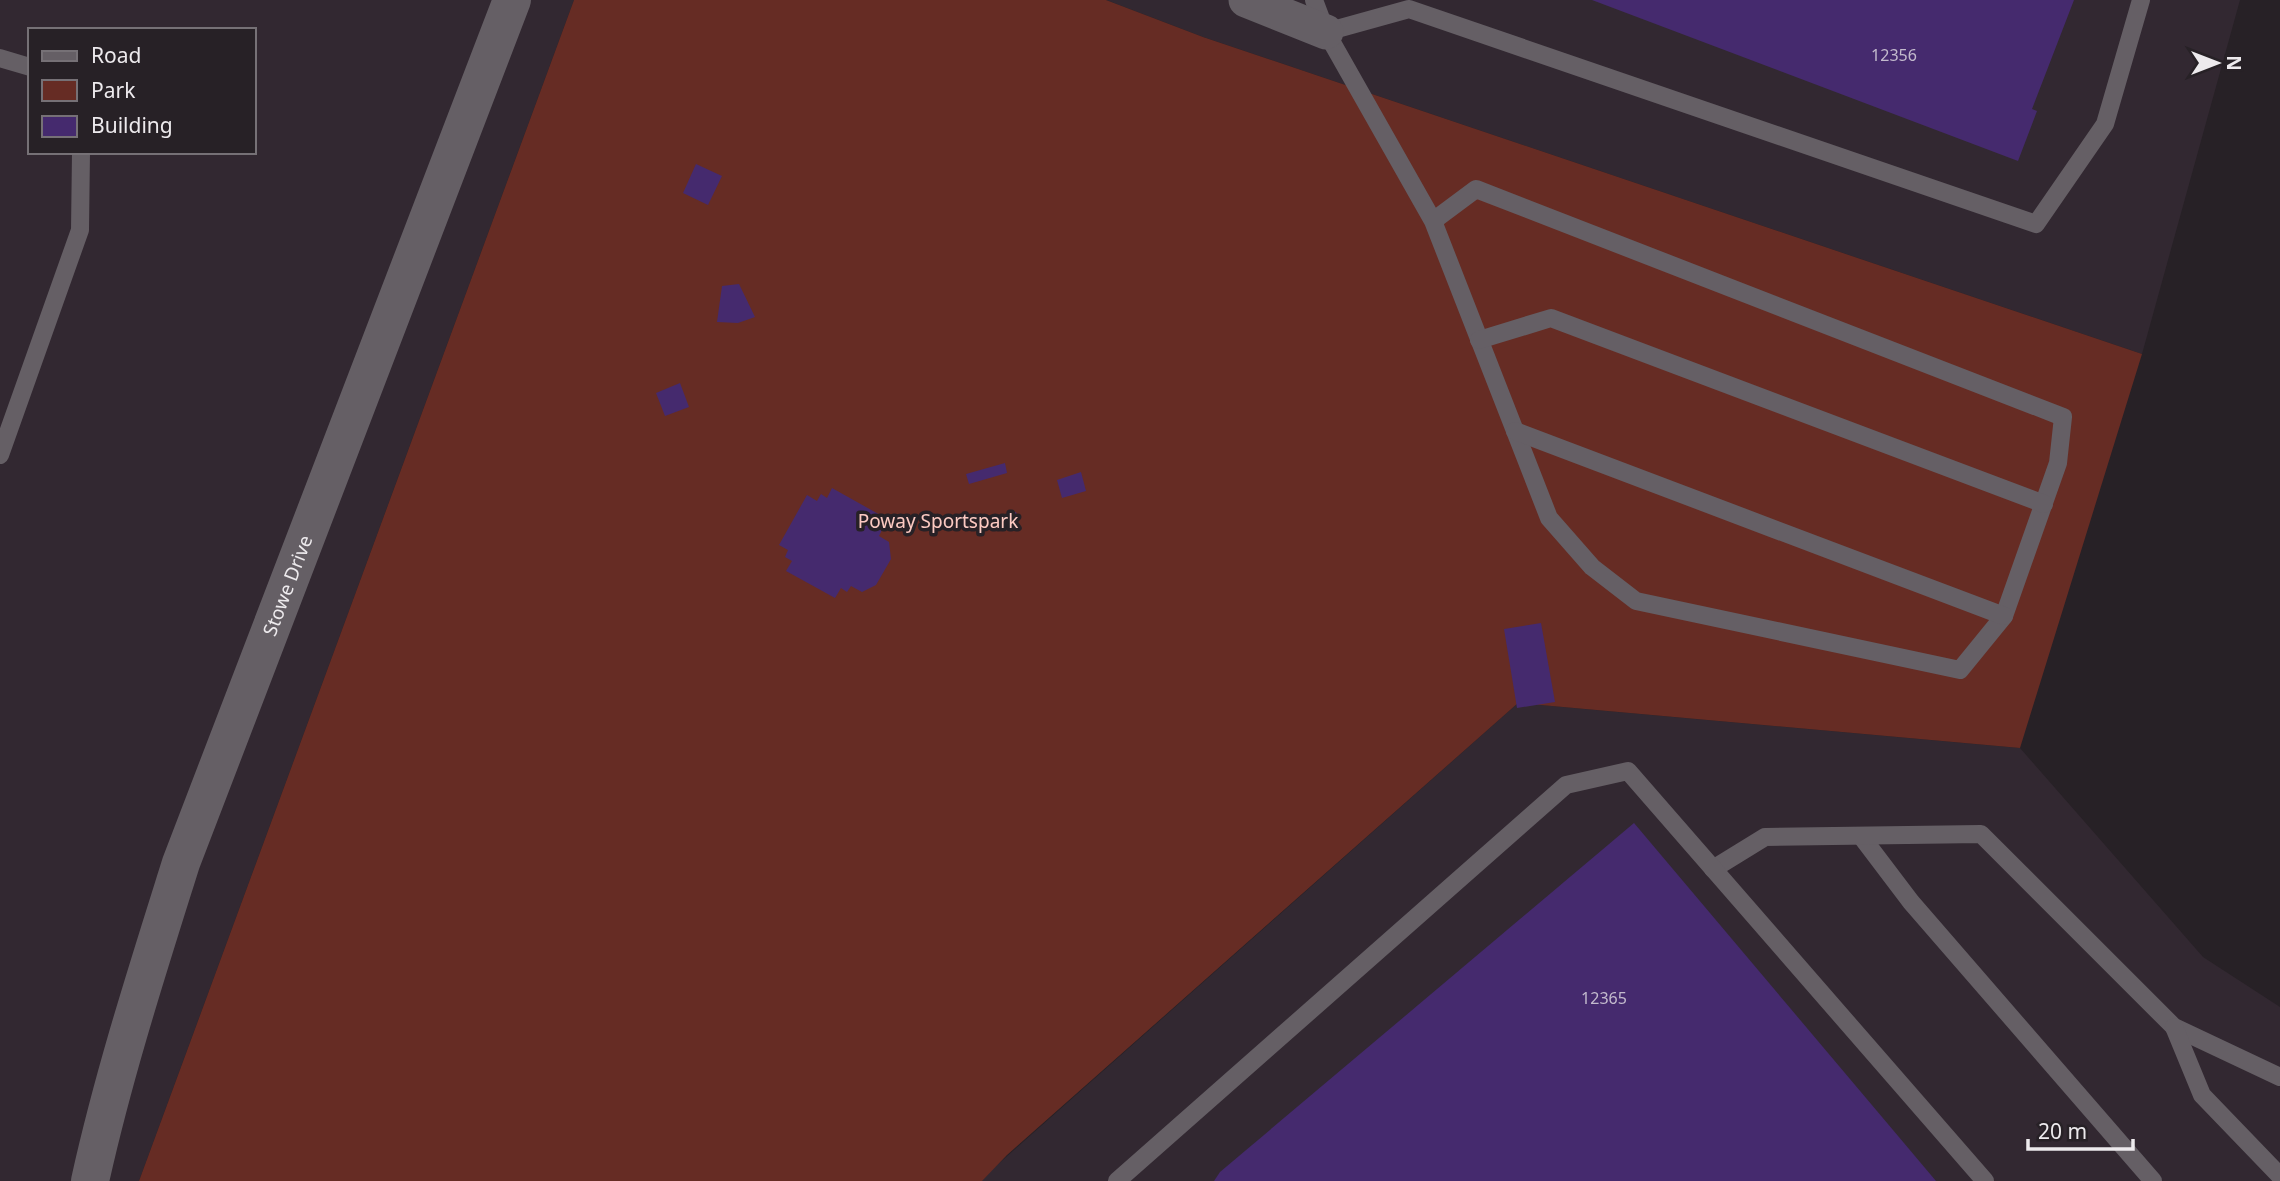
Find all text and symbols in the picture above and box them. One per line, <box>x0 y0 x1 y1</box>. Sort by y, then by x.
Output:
legend <box>28 28 256 154</box>
north arrow <box>2182 28 2252 98</box>
text: Road <box>91 41 141 69</box>
house number: 12356 <box>1871 44 1917 66</box>
text: N <box>2221 55 2247 71</box>
text: Park <box>91 76 136 104</box>
text: Building <box>91 111 173 139</box>
park label: Poway Sportspark <box>858 508 1018 534</box>
street label: Stowe Drive <box>256 531 319 640</box>
house number: 12365 <box>1581 987 1627 1009</box>
scale bar <box>2028 1108 2133 1152</box>
text: 20 m <box>2038 1117 2087 1145</box>

